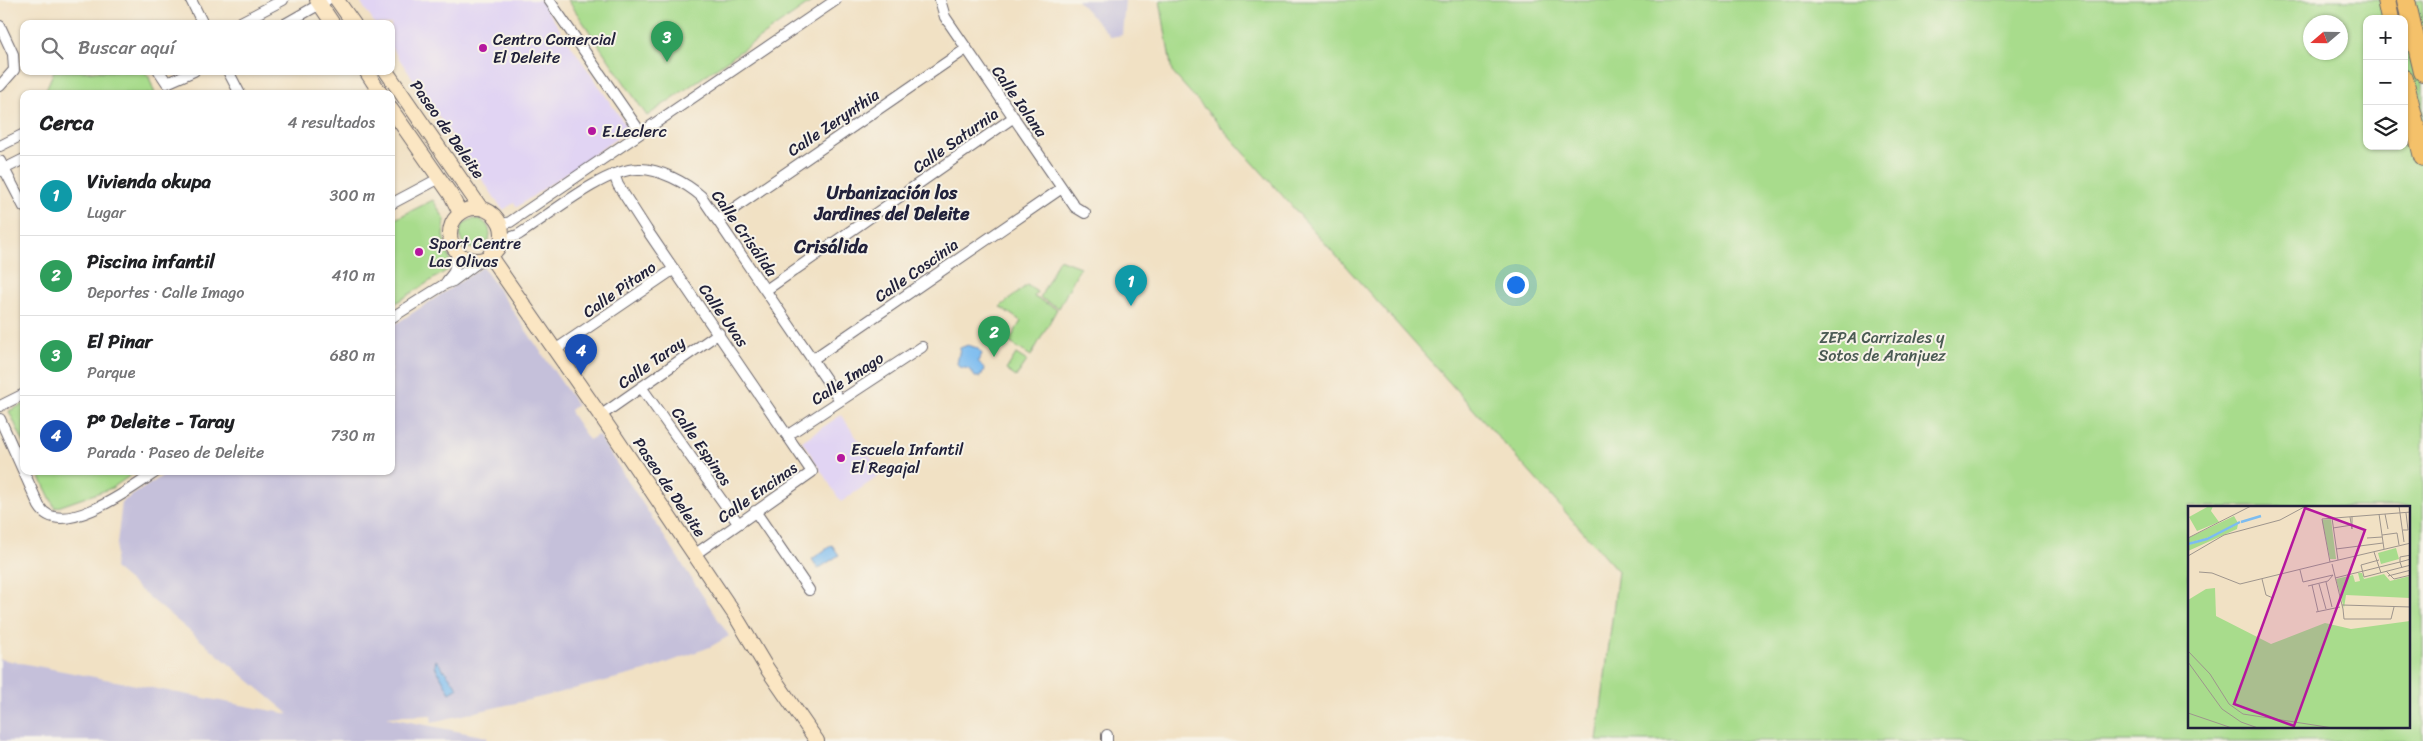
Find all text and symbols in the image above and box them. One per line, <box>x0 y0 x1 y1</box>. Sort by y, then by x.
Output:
north arrow <box>2303 15 2348 60</box>
map controls <box>2363 15 2408 150</box>
button: + <box>2363 15 2408 60</box>
search box <box>20 20 395 75</box>
pin: 3 <box>651 21 683 62</box>
place label: Centro Comercial El Deleite <box>493 25 616 72</box>
text: Buscar aquí <box>78 31 175 64</box>
icon: search <box>38 34 66 62</box>
marker: Centro Comercial El Deleite <box>477 42 489 54</box>
street label: Calle Iolana <box>984 59 1056 144</box>
button: − <box>2363 60 2408 105</box>
street label: Paseo de Deleite <box>402 73 493 185</box>
street label: Calle Zerynthia <box>781 80 886 164</box>
street label: Calle Saturnia <box>906 100 1005 181</box>
text: Cerca <box>40 104 94 142</box>
button: layers <box>2363 105 2408 150</box>
text: 4 resultados <box>287 108 375 137</box>
place label: E.Leclerc <box>602 117 667 146</box>
marker: E.Leclerc <box>586 125 598 137</box>
text: Vivienda okupa <box>87 165 211 198</box>
district label: Urbanización los Jardines del Deleite <box>813 177 970 230</box>
text: 1 <box>53 181 59 210</box>
text: 300 m <box>330 181 375 210</box>
street label: Calle Crisálida <box>704 183 786 284</box>
text: Lugar <box>87 198 126 227</box>
place label: Sport Centre Las Olivas <box>429 229 521 276</box>
district label: Crisálida <box>793 230 868 263</box>
street label: Calle Coscinia <box>868 231 965 310</box>
text: Piscina infantil <box>87 245 215 278</box>
marker: Sport Centre Las Olivas <box>413 246 425 258</box>
street label: Calle Pitano <box>576 253 662 326</box>
text: 2 <box>51 261 61 290</box>
text: 410 m <box>332 261 375 290</box>
pin: 1 <box>1115 265 1147 306</box>
your location <box>1503 272 1529 298</box>
street label: Calle Uvas <box>691 277 757 354</box>
text: Deportes · Calle Imago <box>87 278 244 307</box>
pin: 2 <box>978 316 1010 357</box>
park label: ZEPA Carrizales y Sotos de Aranjuez <box>1818 323 1946 370</box>
text: El Pinar <box>87 325 152 358</box>
street label: Calle Taray <box>611 328 692 397</box>
pin: 4 <box>565 334 597 375</box>
text: 3 <box>52 341 60 370</box>
text: 680 m <box>330 341 375 370</box>
street label: Calle Imago <box>805 344 890 413</box>
text: Parque <box>87 358 135 387</box>
street label: Calle Espinos <box>664 401 740 492</box>
text: Pº Deleite - Taray <box>87 405 234 438</box>
text: 4 <box>51 421 61 450</box>
text: 730 m <box>331 421 375 450</box>
street label: Paseo de Deleite <box>625 431 714 543</box>
place label: Escuela Infantil El Regajal <box>851 435 964 482</box>
text: Parada · Paseo de Deleite <box>87 438 264 467</box>
marker: Escuela Infantil El Regajal <box>835 452 847 464</box>
street label: Calle Encinas <box>711 454 804 531</box>
inset map <box>2188 506 2410 728</box>

